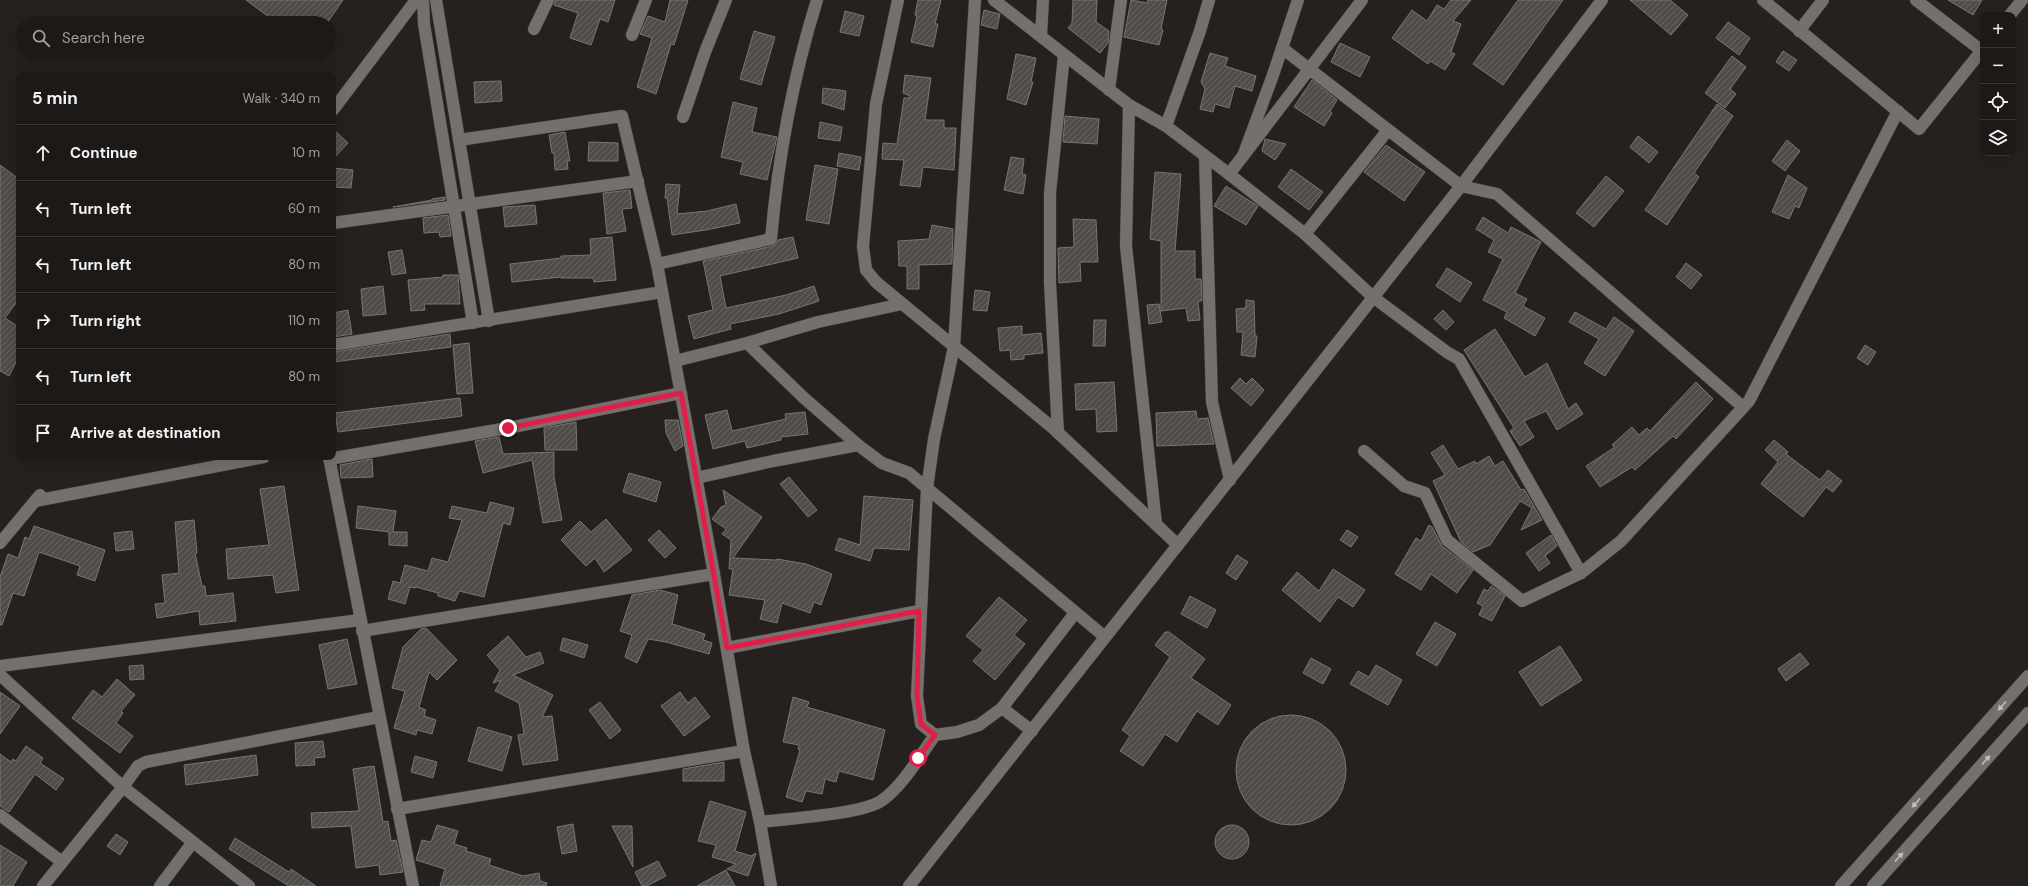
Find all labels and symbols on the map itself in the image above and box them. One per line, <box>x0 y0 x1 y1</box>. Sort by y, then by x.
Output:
route end <box>499 419 517 437</box>
one-way arrow <box>1998 701 2007 710</box>
route start <box>909 749 927 767</box>
one-way arrow <box>1981 755 1990 765</box>
one-way arrow <box>1911 797 1920 808</box>
one-way arrow <box>1894 852 1904 862</box>

